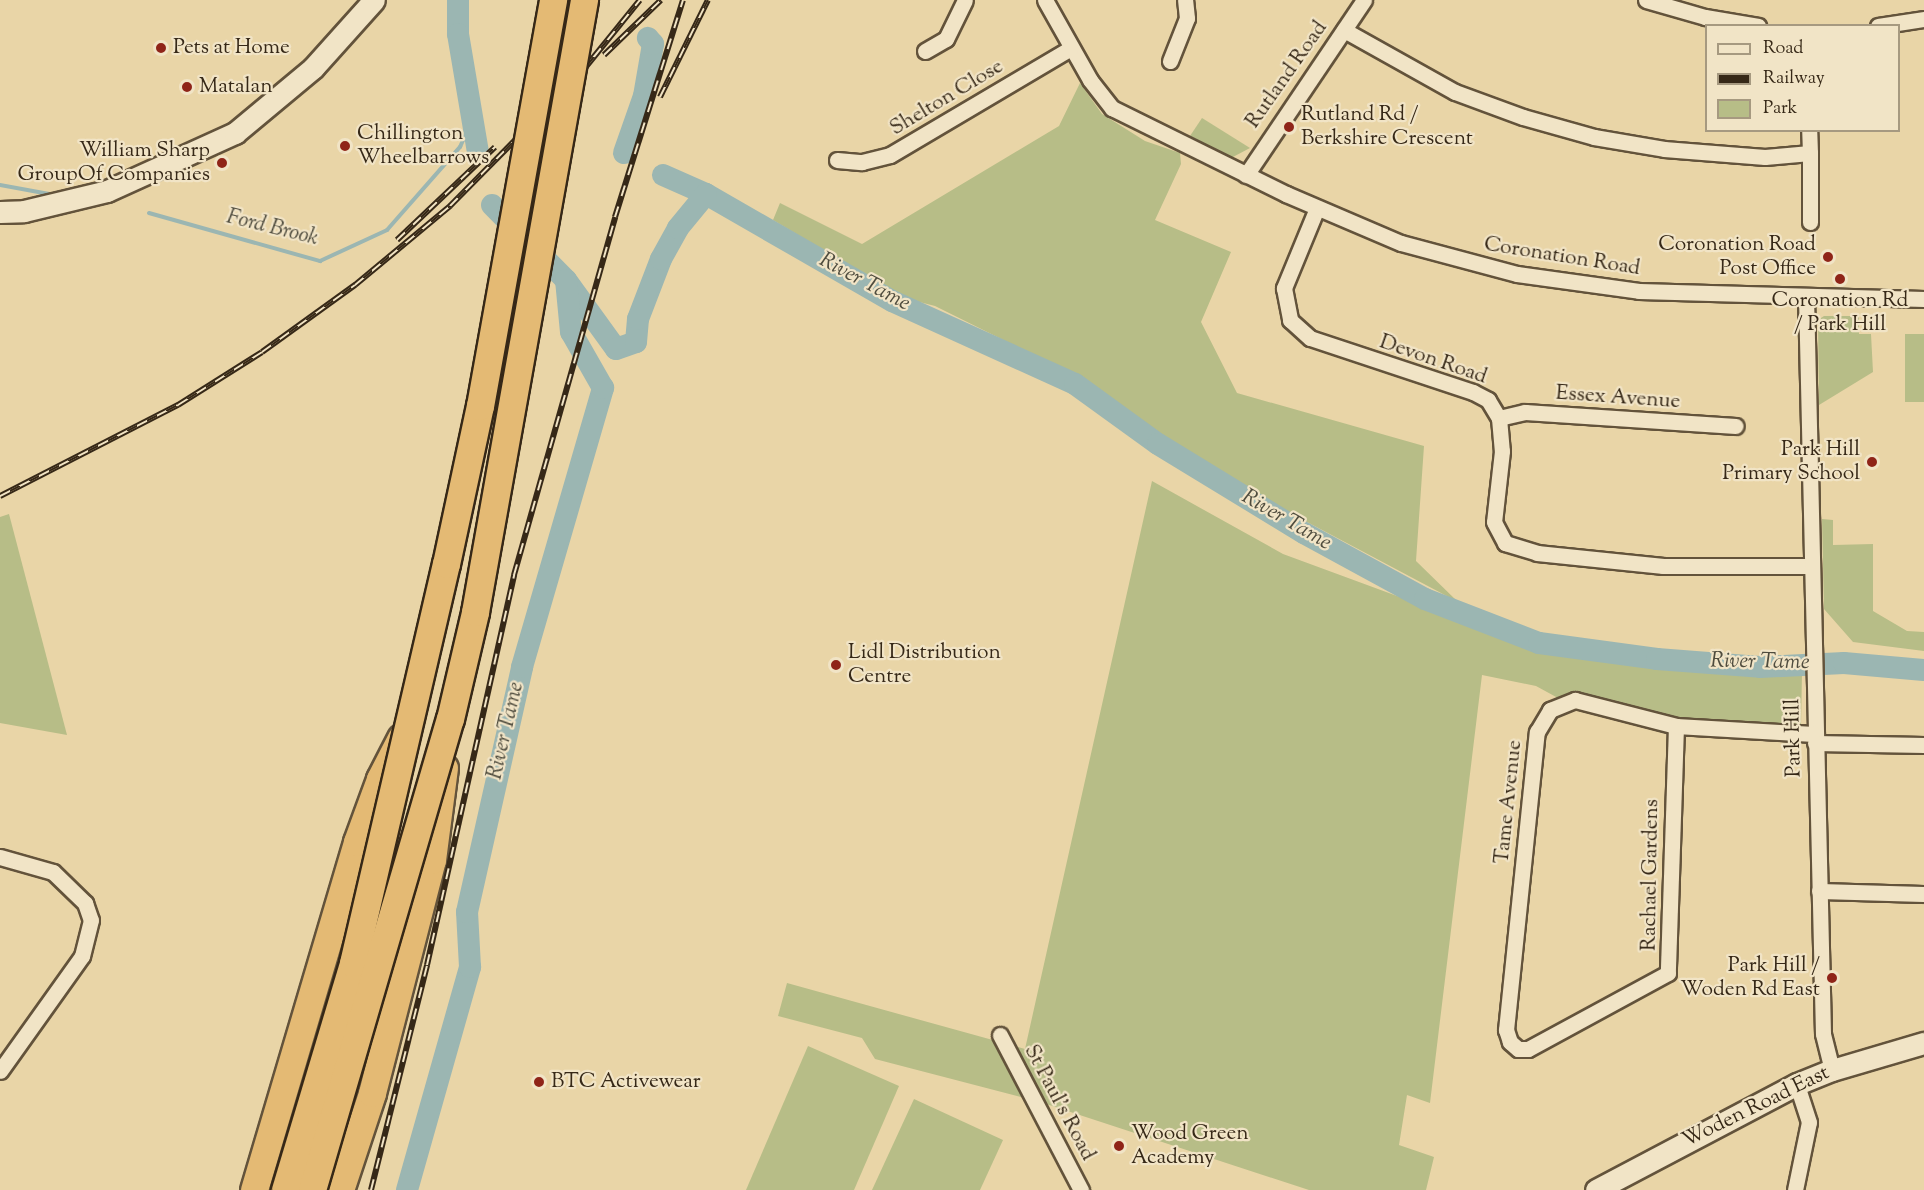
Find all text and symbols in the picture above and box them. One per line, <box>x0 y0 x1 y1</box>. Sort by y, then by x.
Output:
street label: Rutland Road <box>1241 17 1333 133</box>
legend <box>1705 24 1900 132</box>
place label: Pets at Home <box>173 35 290 61</box>
text: Road <box>1763 36 1803 62</box>
marker: Pets at Home <box>154 41 168 55</box>
street label: Shelton Close <box>886 54 1008 142</box>
text: Railway <box>1763 66 1825 92</box>
place label: Matalan <box>199 74 273 100</box>
marker: Matalan <box>180 80 194 94</box>
text: Park <box>1763 96 1797 122</box>
place label: Rutland Rd / Berkshire Crescent <box>1301 102 1473 152</box>
marker: Rutland Rd / Berkshire Crescent <box>1282 120 1296 134</box>
place label: Chillington Wheelbarrows <box>357 121 489 171</box>
place label: William Sharp GroupOf Companies <box>17 138 210 188</box>
marker: Chillington Wheelbarrows <box>338 139 352 153</box>
marker: William Sharp GroupOf Companies <box>215 156 229 170</box>
water label: Ford Brook <box>223 205 321 253</box>
street label: Coronation Road <box>1482 232 1642 282</box>
place label: Coronation Road Post Office <box>1658 232 1816 282</box>
water label: River Tame <box>814 248 914 318</box>
marker: Coronation Road Post Office <box>1821 250 1835 264</box>
marker: Coronation Rd / Park Hill <box>1833 272 1847 286</box>
place label: Coronation Rd / Park Hill <box>1772 288 1908 338</box>
street label: Devon Road <box>1376 330 1490 390</box>
street label: Essex Avenue <box>1555 381 1681 415</box>
place label: Park Hill Primary School <box>1722 437 1860 487</box>
marker: Park Hill Primary School <box>1865 455 1879 469</box>
water label: River Tame <box>1236 485 1336 557</box>
place label: Lidl Distribution Centre <box>848 640 1001 690</box>
water label: River Tame <box>1710 649 1810 677</box>
marker: Lidl Distribution Centre <box>829 658 843 672</box>
water label: River Tame <box>483 680 531 782</box>
street label: Park Hill <box>1781 698 1807 778</box>
street label: Tame Avenue <box>1490 739 1528 865</box>
street label: Rachael Gardens <box>1637 799 1665 951</box>
place label: Park Hill / Woden Rd East <box>1680 953 1820 1003</box>
marker: Park Hill / Woden Rd East <box>1825 971 1839 985</box>
street label: St Paul's Road <box>1018 1041 1100 1165</box>
street label: Woden Road East <box>1678 1060 1834 1154</box>
place label: BTC Activewear <box>551 1069 701 1095</box>
marker: BTC Activewear <box>532 1075 546 1089</box>
place label: Wood Green Academy <box>1131 1121 1249 1171</box>
marker: Wood Green Academy <box>1112 1139 1126 1153</box>

